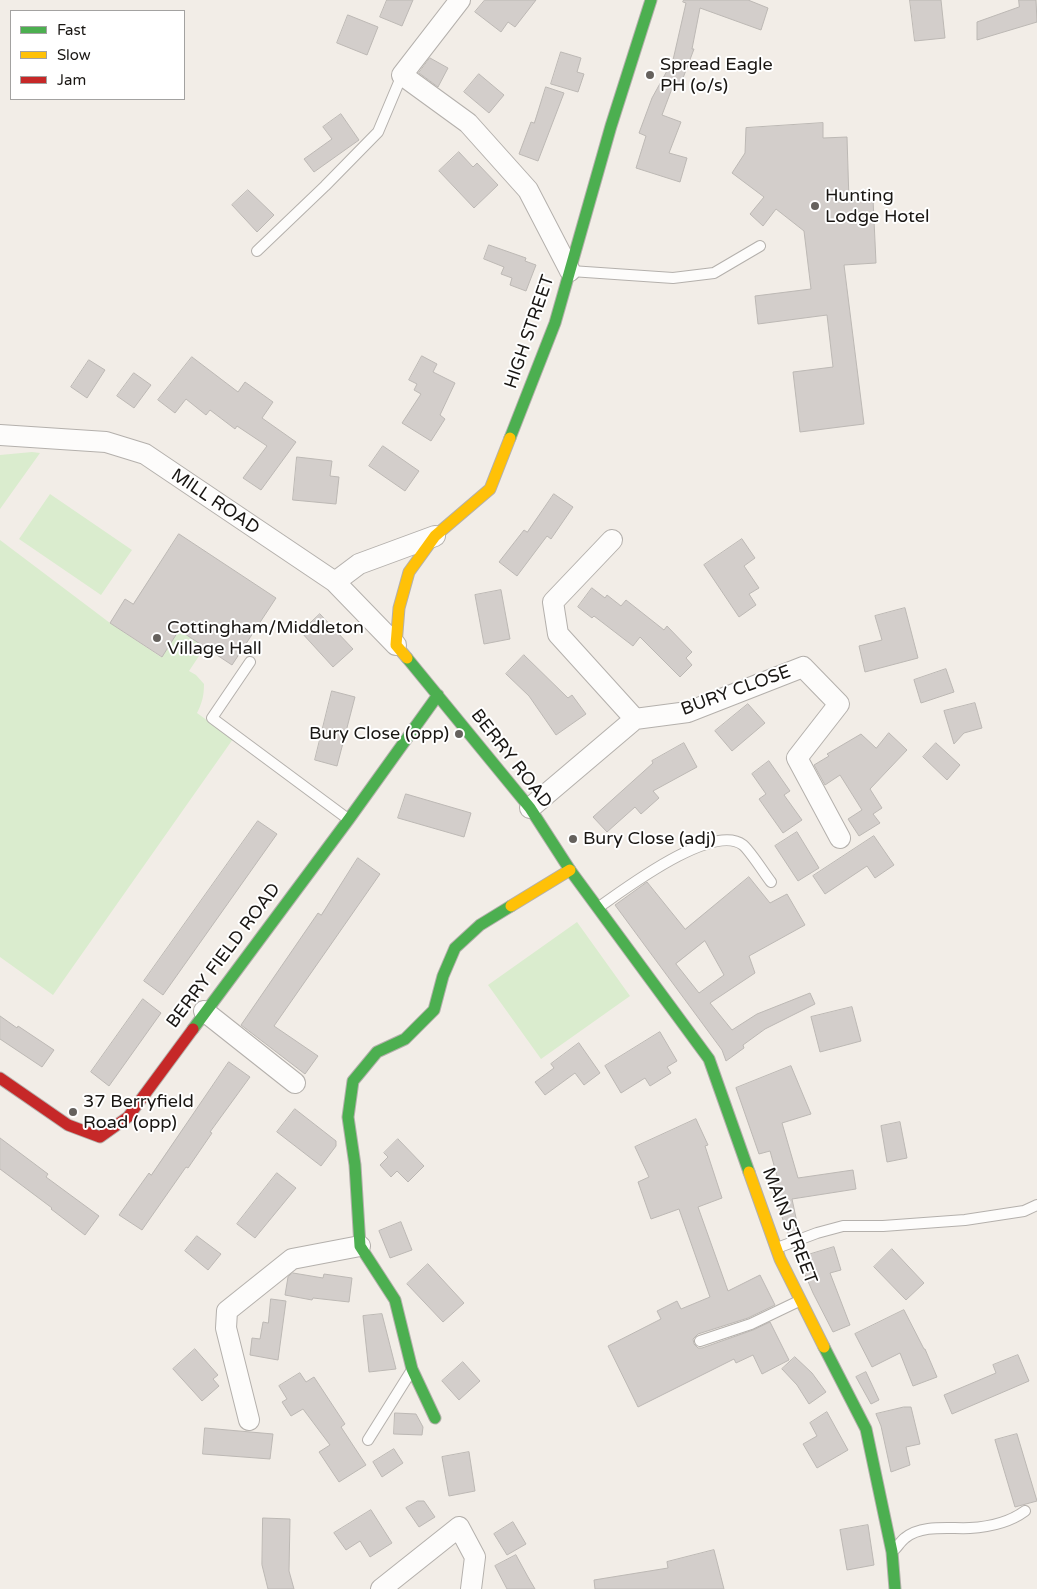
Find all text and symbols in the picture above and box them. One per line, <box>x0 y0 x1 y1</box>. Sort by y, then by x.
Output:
legend <box>10 10 185 100</box>
text: Fast <box>57 21 86 39</box>
text: Slow <box>57 46 91 64</box>
place label: Spread Eagle PH (o/s) <box>660 54 773 96</box>
marker: Spread Eagle PH (o/s) <box>644 69 656 81</box>
text: Jam <box>57 71 86 89</box>
place label: Hunting Lodge Hotel <box>825 185 930 228</box>
marker: Hunting Lodge Hotel <box>809 200 821 212</box>
street label: HIGH STREET <box>500 272 560 392</box>
street label: MILL ROAD <box>167 465 263 539</box>
place label: Cottingham/Middleton Village Hall <box>167 617 364 660</box>
marker: Cottingham/Middleton Village Hall <box>151 632 163 644</box>
street label: BURY CLOSE <box>678 661 794 721</box>
street label: BERRY ROAD <box>466 705 556 813</box>
place label: Bury Close (opp) <box>309 723 449 745</box>
marker: Bury Close (opp) <box>453 728 465 740</box>
place label: Bury Close (adj) <box>583 828 716 850</box>
marker: Bury Close (adj) <box>567 833 579 845</box>
street label: BERRY FIELD ROAD <box>162 879 286 1033</box>
place label: 37 Berryfield Road (opp) <box>83 1091 194 1134</box>
marker: 37 Berryfield Road (opp) <box>67 1106 79 1118</box>
street label: MAIN STREET <box>757 1165 821 1287</box>

